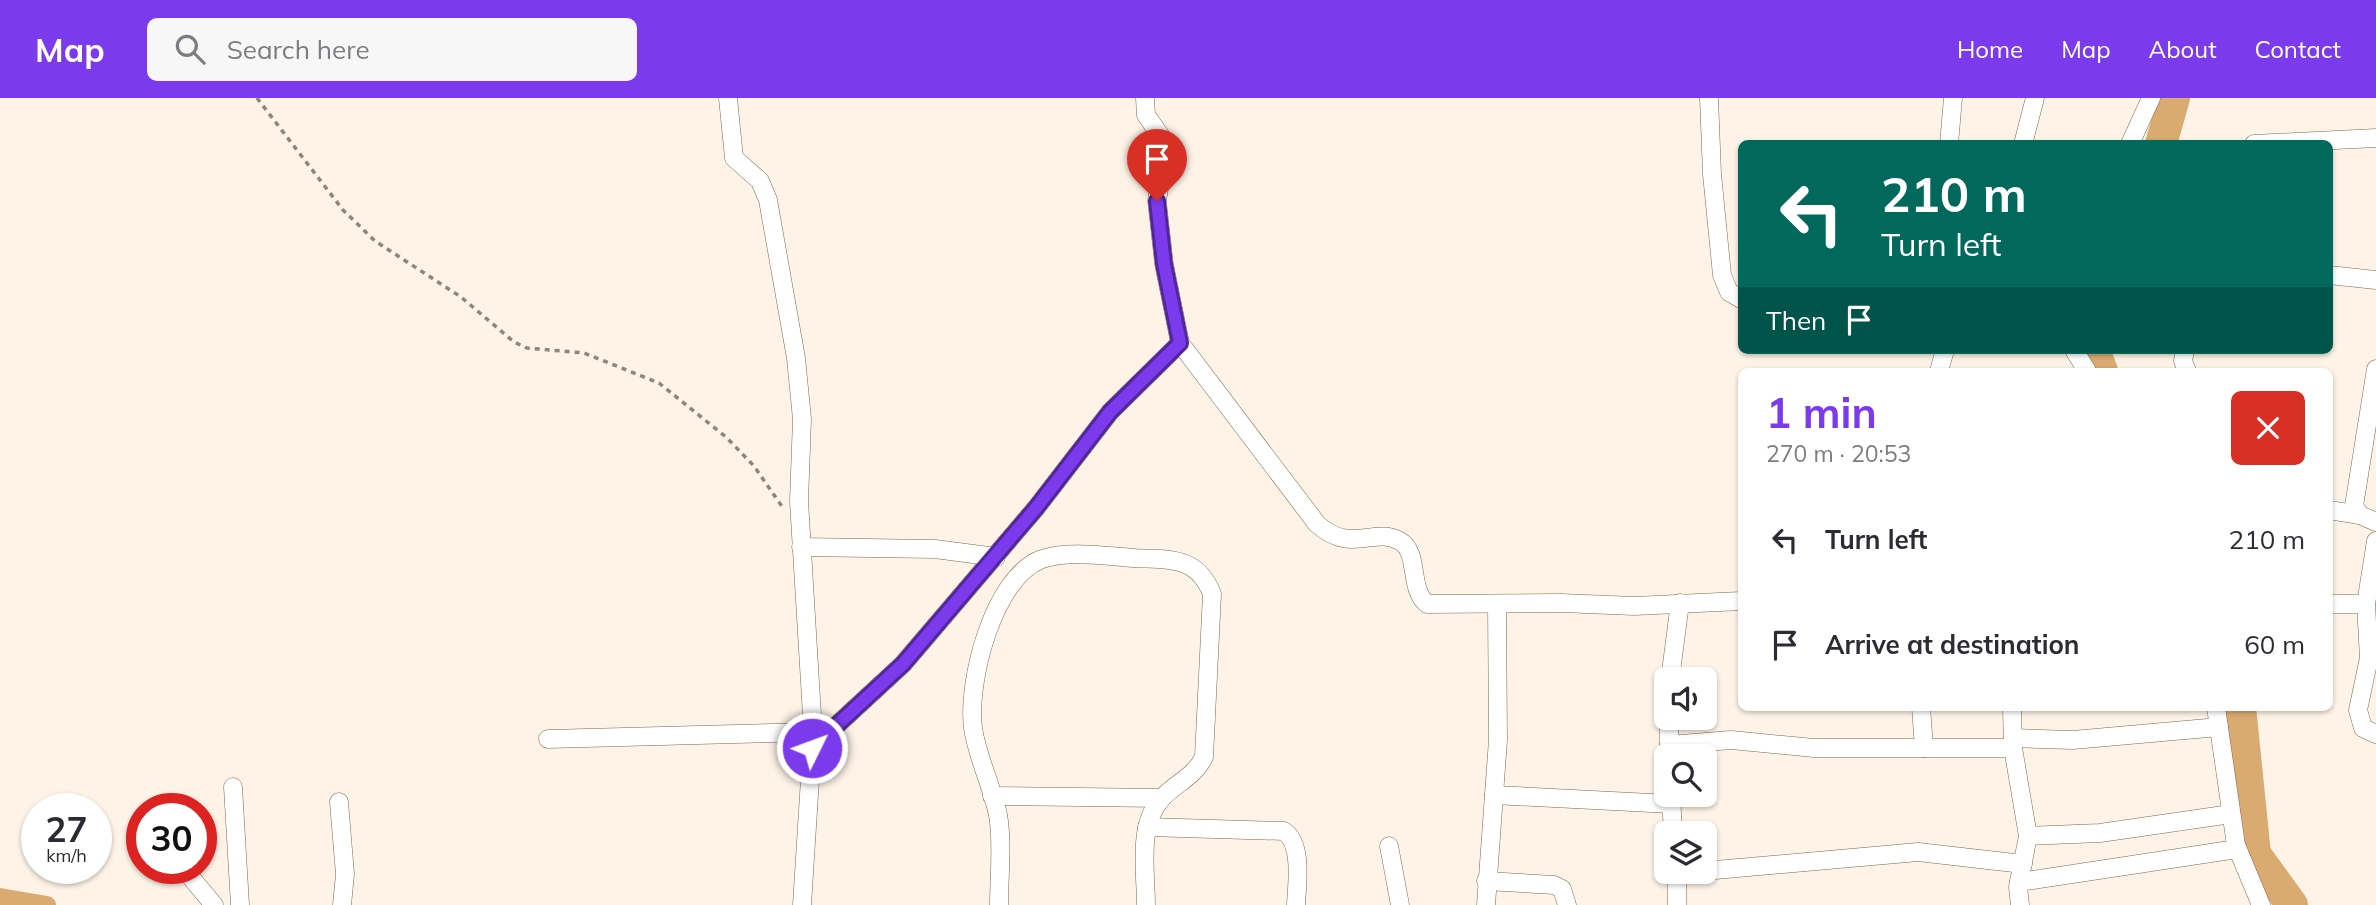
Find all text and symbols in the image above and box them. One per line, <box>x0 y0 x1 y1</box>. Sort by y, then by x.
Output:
search box <box>147 18 637 81</box>
text: Map <box>35 29 105 70</box>
icon: search <box>171 30 209 68</box>
text: Search here <box>227 33 370 66</box>
text: Home <box>1957 34 2023 64</box>
text: Map <box>2061 34 2111 64</box>
text: About <box>2149 34 2217 64</box>
text: Contact <box>2255 34 2341 64</box>
pin <box>1127 129 1187 201</box>
icon: arrive <box>1138 140 1176 178</box>
text: 210 m <box>1881 163 2027 224</box>
icon: left <box>1766 168 1857 259</box>
text: Turn left <box>1881 224 2001 264</box>
icon: arrive <box>1840 301 1878 339</box>
text: Then <box>1766 304 1826 337</box>
text: 1 min <box>1766 386 1877 439</box>
button: close <box>2231 391 2305 465</box>
text: 270 m · 20:53 <box>1766 439 1911 468</box>
icon: left <box>1766 521 1804 559</box>
text: Turn left <box>1825 523 1927 556</box>
text: 210 m <box>2229 523 2305 556</box>
icon: arrive <box>1766 626 1804 664</box>
text: Arrive at destination <box>1825 628 2080 661</box>
text: 60 m <box>2244 628 2305 661</box>
map controls <box>1654 667 1717 884</box>
button: sound <box>1654 667 1717 730</box>
position arrow <box>775 711 849 785</box>
button: search <box>1654 744 1717 807</box>
speed limit sign: 30 <box>126 793 217 884</box>
text: 27 <box>45 807 88 851</box>
button: layers <box>1654 821 1717 884</box>
text: km/h <box>46 844 87 867</box>

